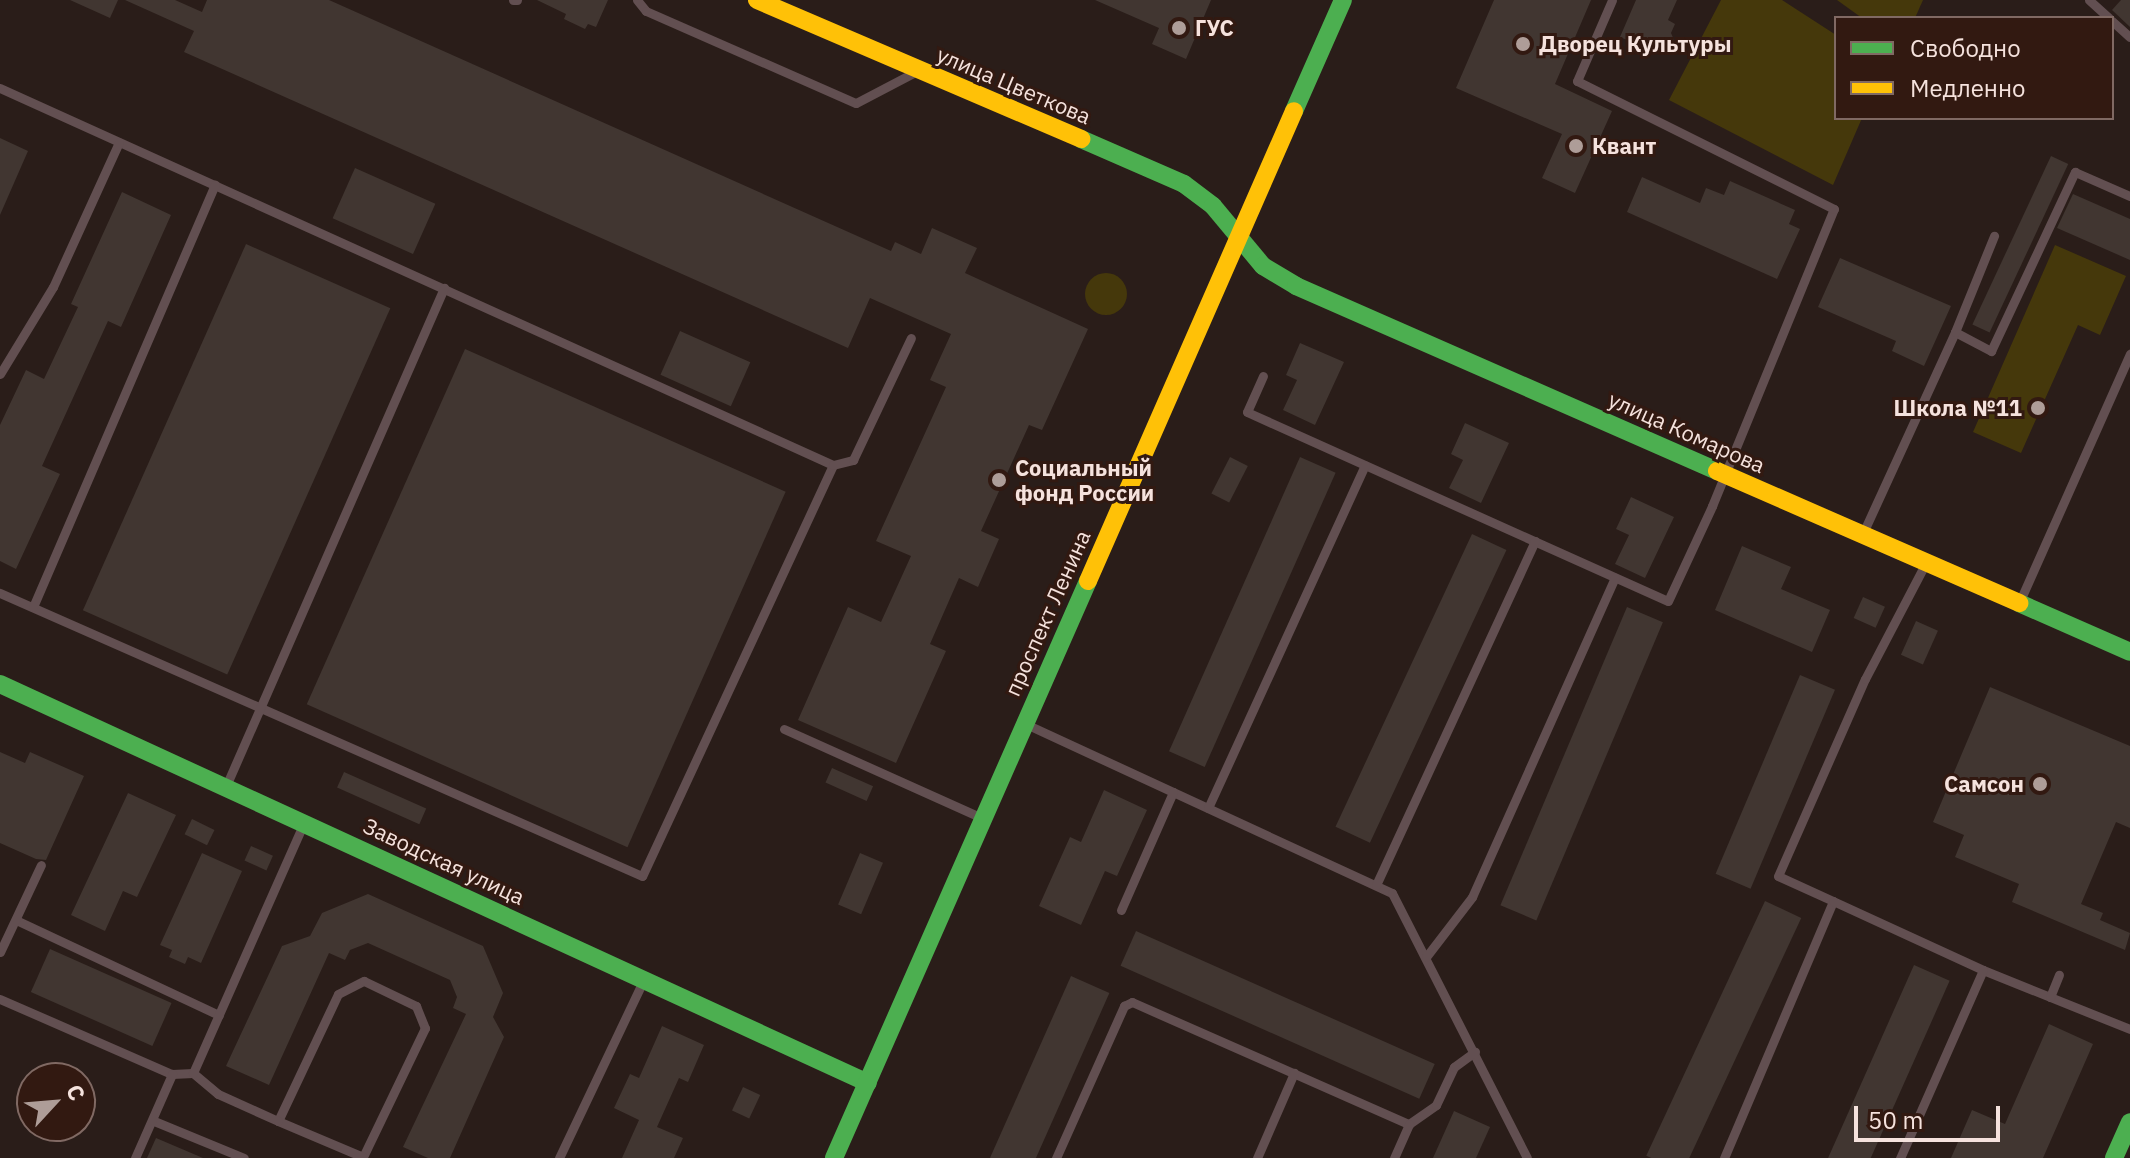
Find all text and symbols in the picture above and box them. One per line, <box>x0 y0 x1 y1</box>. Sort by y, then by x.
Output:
place label: ГУС <box>1195 15 1234 41</box>
legend <box>1834 16 2114 120</box>
marker: ГУС <box>1170 19 1188 37</box>
place label: Дворец Культуры <box>1539 31 1732 57</box>
text: Свободно <box>1910 32 2021 64</box>
marker: Дворец Культуры <box>1514 35 1532 53</box>
street label: улица Цветкова <box>933 41 1095 129</box>
text: Медленно <box>1910 72 2026 104</box>
place label: Квант <box>1592 133 1656 159</box>
marker: Квант <box>1567 137 1585 155</box>
street label: улица Комарова <box>1605 386 1769 478</box>
place label: Школа №11 <box>1893 395 2022 421</box>
marker: Школа №11 <box>2029 399 2047 417</box>
place label: Социальный фонд России <box>1015 454 1154 506</box>
marker: Социальный фонд России <box>990 471 1008 489</box>
street label: проспект Ленина <box>999 526 1095 700</box>
place label: Самсон <box>1944 771 2024 797</box>
marker: Самсон <box>2031 775 2049 793</box>
street label: Заводская улица <box>359 812 529 910</box>
north arrow <box>16 1062 96 1142</box>
text: С <box>60 1079 92 1105</box>
scale bar <box>1858 1090 2004 1140</box>
text: 50 m <box>1868 1104 1923 1136</box>

